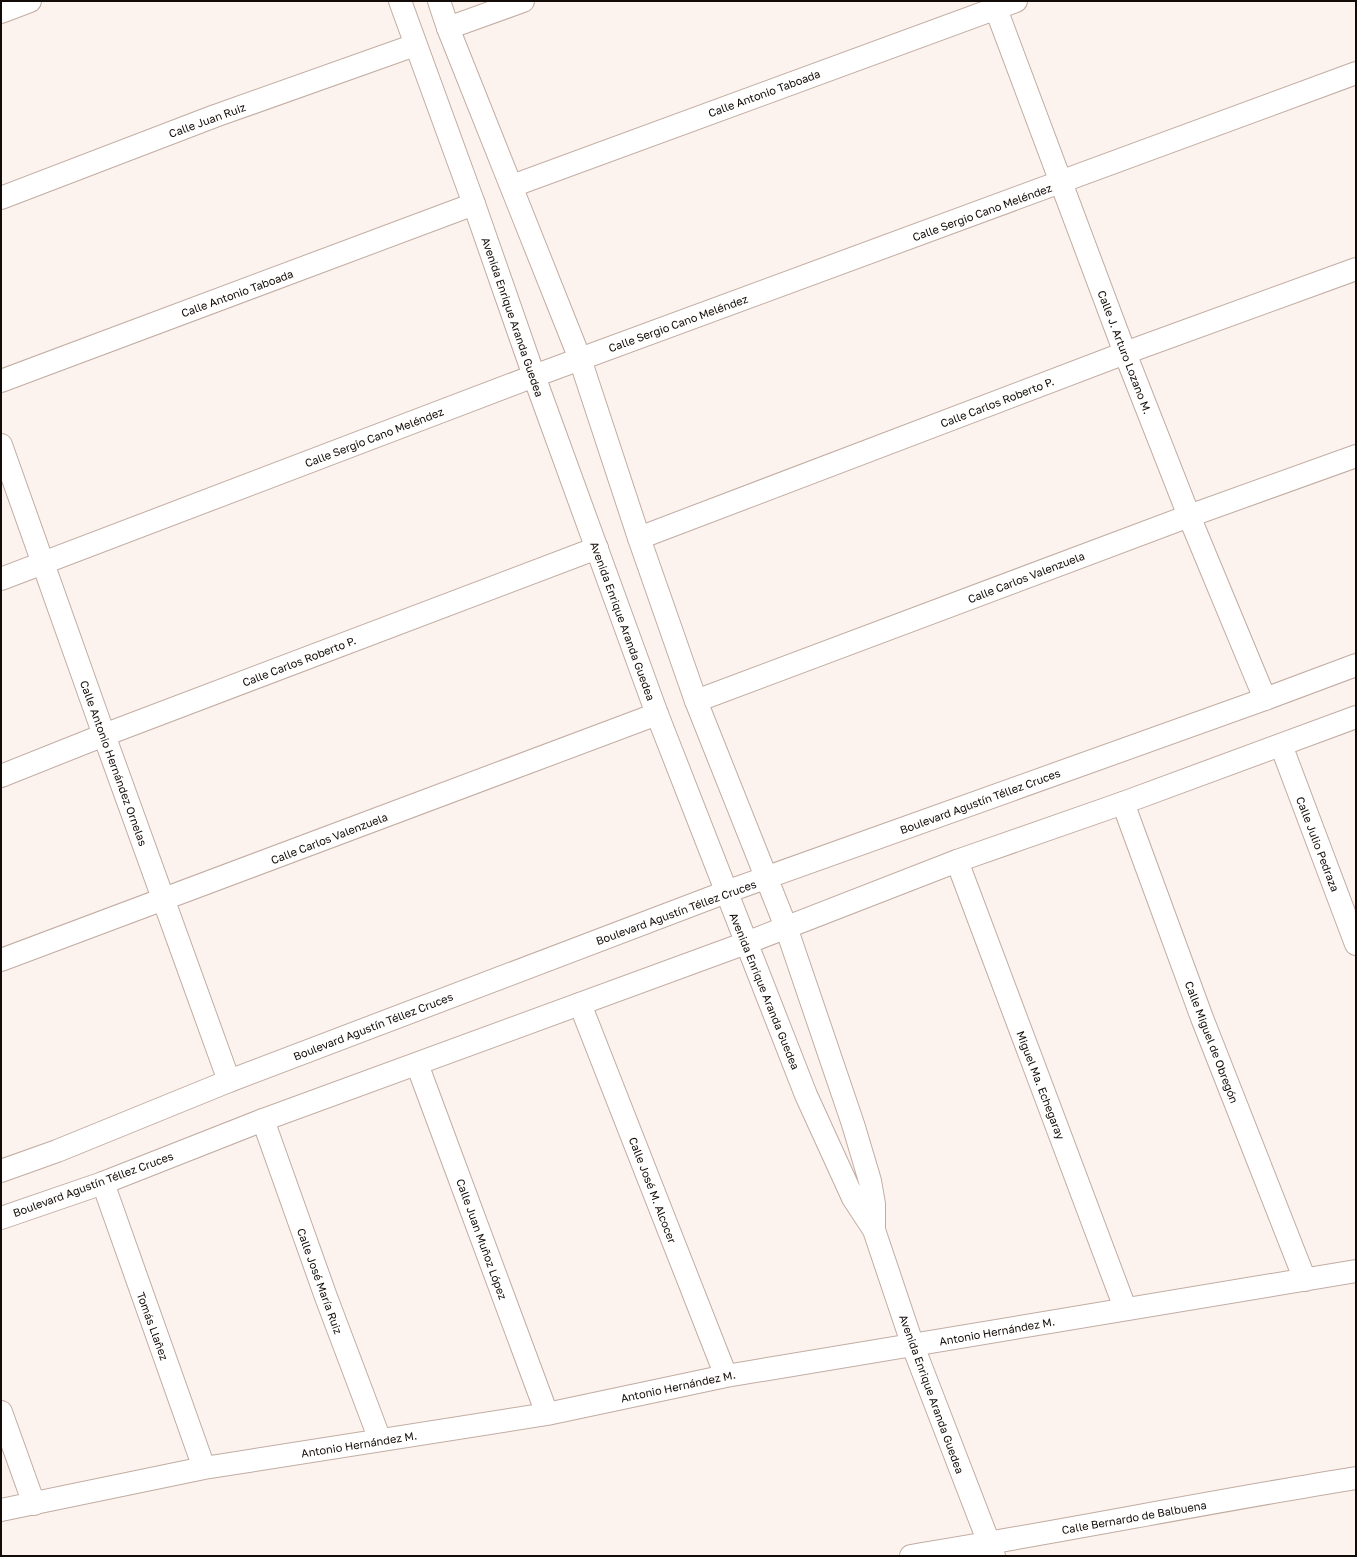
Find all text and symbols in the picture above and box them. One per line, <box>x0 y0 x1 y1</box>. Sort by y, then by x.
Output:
street label: Calle Antonio Taboada <box>706 67 822 119</box>
street label: Calle Juan Ruiz <box>167 100 248 140</box>
street label: Calle Sergio Cano Meléndez <box>911 181 1054 243</box>
street label: Avenida Enrique Aranda Guedea <box>479 235 547 399</box>
street label: Calle Antonio Taboada <box>179 267 295 319</box>
street label: Calle J. Arturo Lozano M. <box>1095 288 1155 416</box>
street label: Calle Sergio Cano Meléndez <box>607 292 750 354</box>
street label: Calle Carlos Roberto P. <box>938 374 1056 430</box>
street label: Calle Sergio Cano Meléndez <box>303 404 445 469</box>
street label: Avenida Enrique Aranda Guedea <box>588 540 658 702</box>
street label: Calle Carlos Valenzuela <box>966 549 1086 605</box>
street label: Calle Carlos Roberto P. <box>240 633 358 689</box>
street label: Calle Antonio Hernández Ornelas <box>78 678 150 848</box>
street label: Boulevard Agustín Téllez Cruces <box>898 766 1062 836</box>
street label: Calle Julio Pedraza <box>1294 795 1342 893</box>
street label: Calle Carlos Valenzuela <box>269 810 389 866</box>
street label: Boulevard Agustín Téllez Cruces <box>594 877 758 947</box>
street label: Avenida Enrique Aranda Guedea <box>727 911 803 1071</box>
street label: Calle Miguel de Obregón <box>1183 979 1241 1105</box>
street label: Boulevard Agustín Téllez Cruces <box>291 989 455 1062</box>
street label: Miguel Ma. Echegaray <box>1014 1029 1068 1141</box>
street label: Calle José M. Alcocer <box>627 1135 680 1246</box>
street label: Boulevard Agustín Téllez Cruces <box>11 1149 175 1219</box>
street label: Calle Juan Muñoz López <box>454 1177 510 1302</box>
street label: Calle José María Ruiz <box>295 1226 345 1336</box>
street label: Tomás Llañez <box>135 1290 171 1362</box>
street label: Avenida Enrique Aranda Guedea <box>897 1313 967 1475</box>
street label: Antonio Hernández M. <box>938 1314 1056 1348</box>
street label: Antonio Hernández M. <box>619 1367 737 1405</box>
street label: Antonio Hernández M. <box>300 1428 418 1460</box>
street label: Calle Bernardo de Balbuena <box>1061 1498 1207 1536</box>

